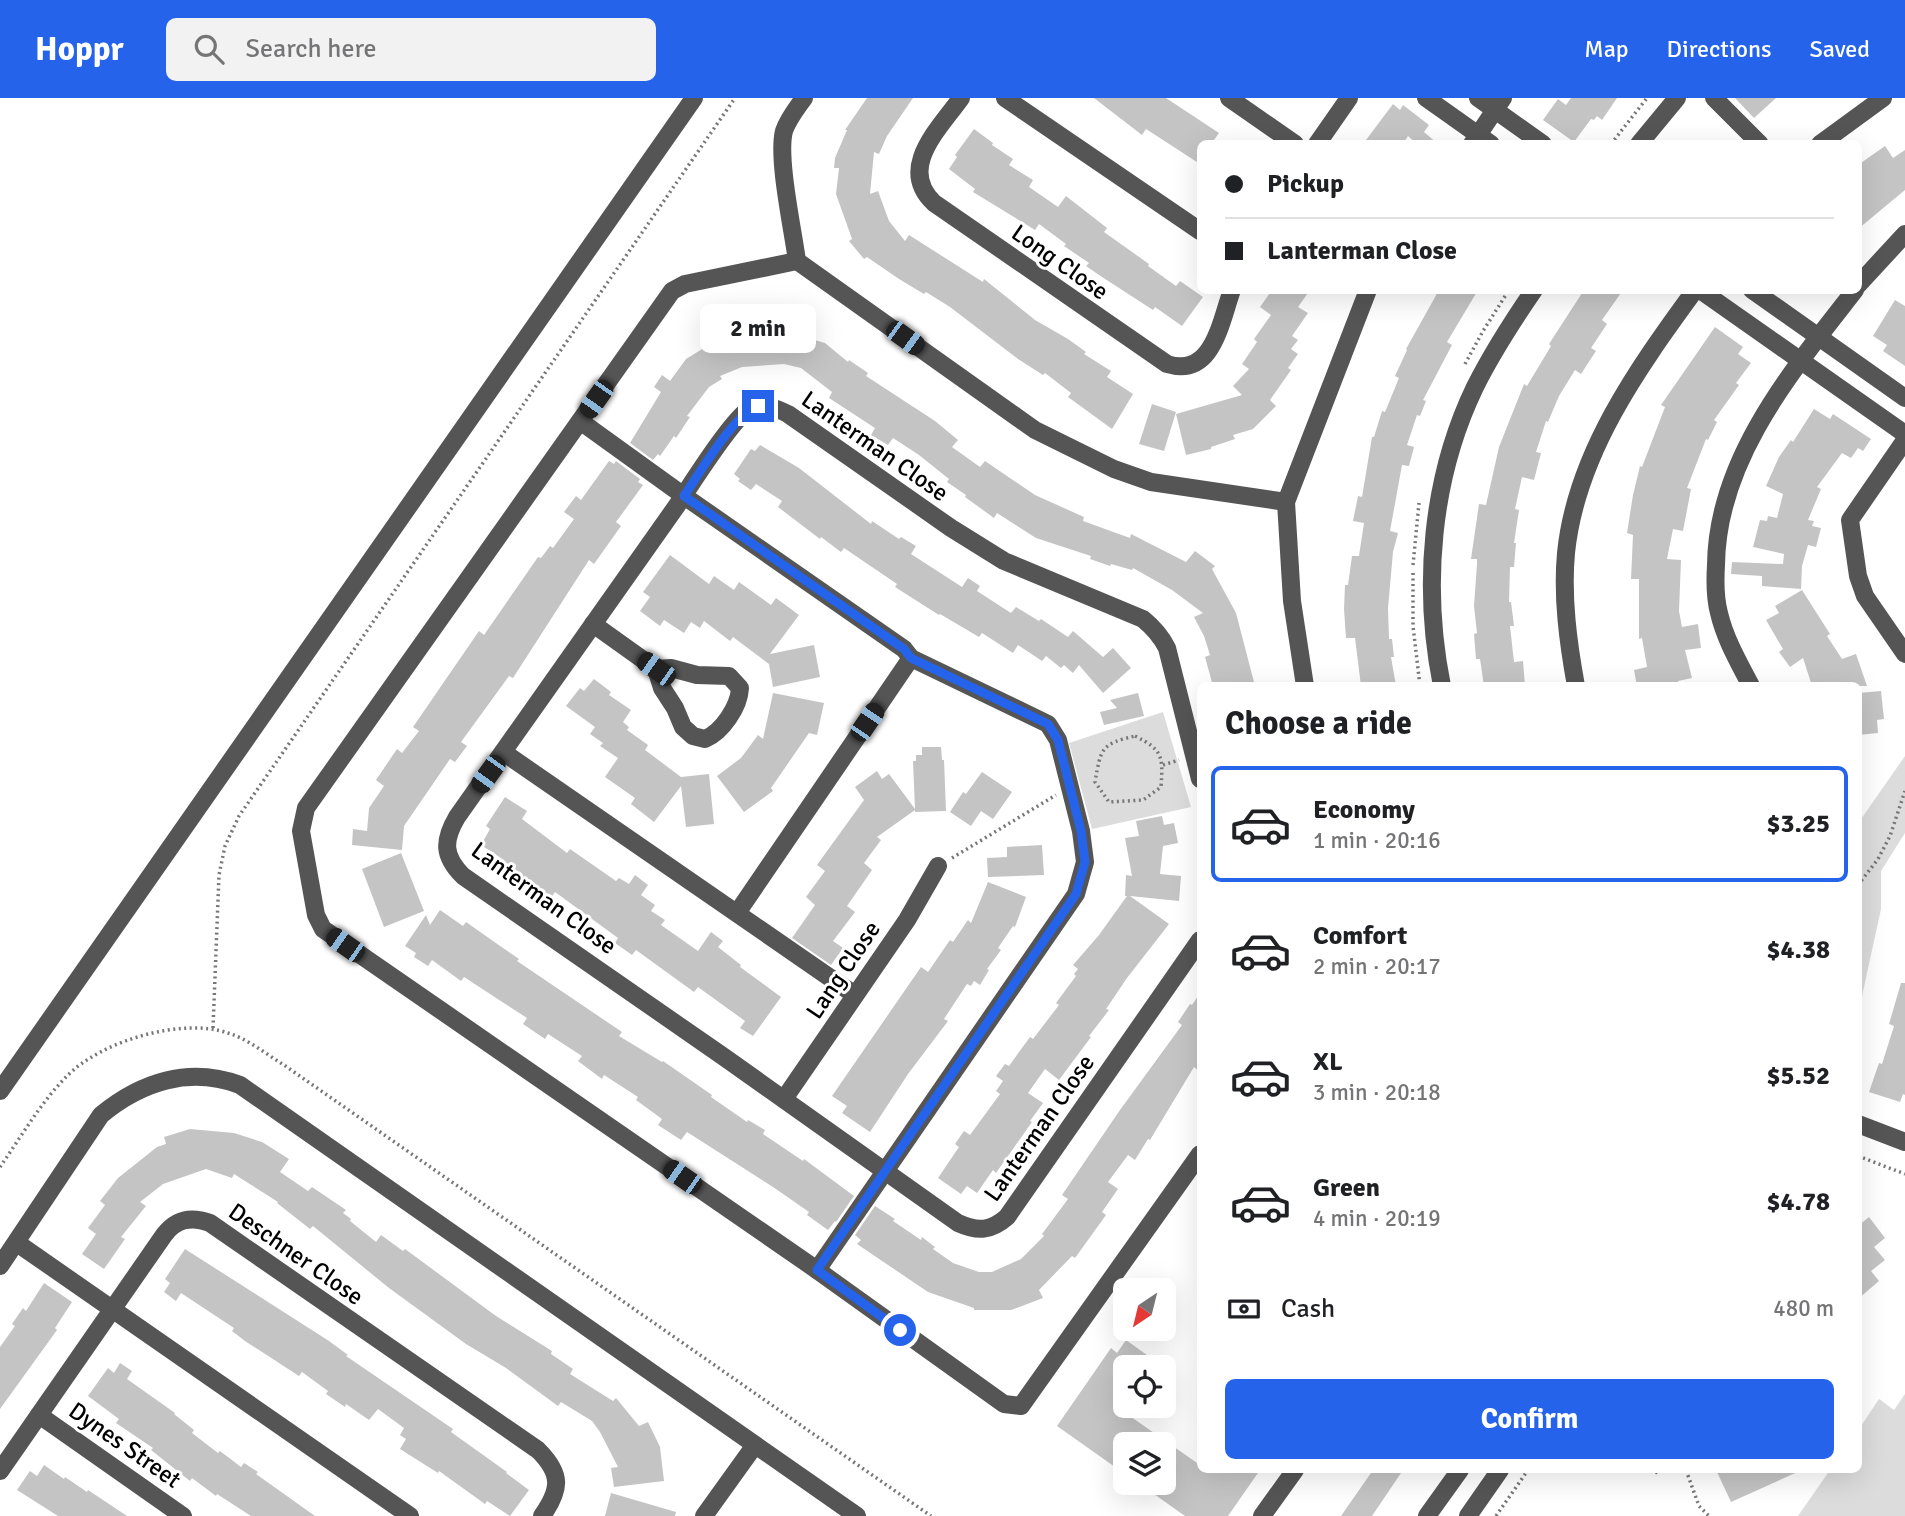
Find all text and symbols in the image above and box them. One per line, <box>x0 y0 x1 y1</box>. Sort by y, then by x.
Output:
search box <box>166 18 656 81</box>
text: Hoppr <box>35 29 124 70</box>
icon: search <box>190 30 228 68</box>
text: Search here <box>246 33 377 65</box>
text: Map <box>1584 34 1629 64</box>
text: Directions <box>1667 34 1772 64</box>
text: Saved <box>1810 34 1870 64</box>
text: Pickup <box>1267 168 1344 200</box>
street label: Long Close <box>1006 218 1114 306</box>
text: Lanterman Close <box>1267 235 1457 267</box>
callout: 2 min <box>700 304 816 354</box>
text: 2 min <box>730 314 786 343</box>
car <box>882 317 929 359</box>
car <box>576 376 617 422</box>
street label: Lanterman Close <box>796 384 954 508</box>
route end <box>742 390 774 422</box>
car <box>633 648 680 690</box>
car <box>847 699 888 745</box>
text: Choose a ride <box>1225 704 1412 743</box>
car <box>468 751 509 797</box>
icon: car <box>1229 793 1292 856</box>
text: Economy <box>1313 794 1415 826</box>
text: $3.25 <box>1766 808 1830 840</box>
text: 1 min · 20:16 <box>1313 826 1441 855</box>
street label: Lanterman Close <box>465 835 623 961</box>
street label: Lang Close <box>799 915 887 1025</box>
icon: car <box>1229 919 1292 982</box>
text: Comfort <box>1313 920 1407 952</box>
car <box>322 924 369 966</box>
text: $4.38 <box>1766 934 1830 966</box>
text: 2 min · 20:17 <box>1313 952 1441 981</box>
icon: car <box>1229 1045 1292 1108</box>
text: XL <box>1313 1046 1343 1078</box>
street label: Lanterman Close <box>977 1049 1101 1207</box>
text: $5.52 <box>1766 1060 1830 1092</box>
text: 3 min · 20:18 <box>1313 1078 1441 1107</box>
car <box>659 1156 706 1198</box>
icon: car <box>1229 1171 1292 1234</box>
text: Green <box>1313 1172 1380 1204</box>
text: $4.78 <box>1766 1186 1830 1218</box>
street label: Deschner Close <box>223 1196 369 1312</box>
text: 4 min · 20:19 <box>1313 1204 1441 1233</box>
north arrow <box>1113 1278 1176 1340</box>
map controls <box>1113 1278 1176 1495</box>
icon: cash <box>1225 1290 1263 1328</box>
text: Cash <box>1281 1293 1335 1325</box>
text: 480 m <box>1773 1294 1834 1323</box>
route start <box>884 1314 916 1346</box>
button: locate <box>1113 1355 1176 1418</box>
button: Confirm <box>1225 1379 1834 1459</box>
street label: Dynes Street <box>63 1395 187 1495</box>
button: layers <box>1113 1432 1176 1495</box>

